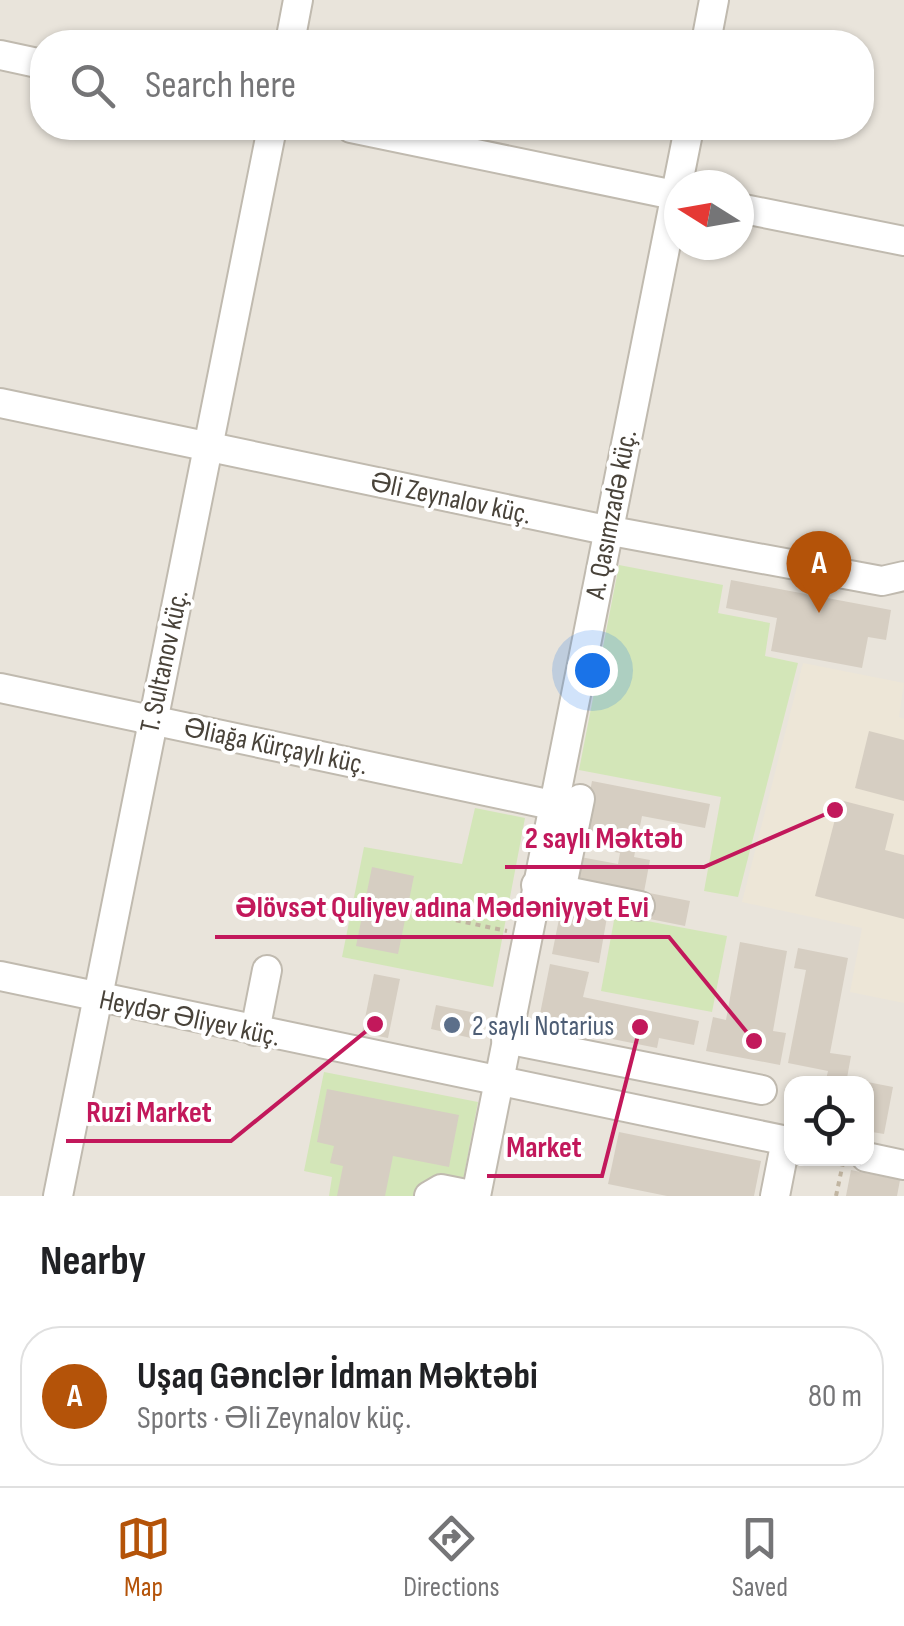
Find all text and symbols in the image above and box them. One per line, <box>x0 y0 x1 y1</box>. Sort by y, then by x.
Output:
search box <box>30 30 874 140</box>
icon: search <box>65 58 120 113</box>
text: Search here <box>145 63 296 108</box>
north arrow <box>664 170 754 260</box>
street label: A. Qasımzadə küç. <box>579 427 644 603</box>
street label: Əli Zeynalov küç. <box>367 465 534 532</box>
pin: A <box>786 530 852 613</box>
street label: T. Sultanov küç. <box>133 587 196 736</box>
your location <box>567 645 618 696</box>
street label: Əliağa Kürçaylı küç. <box>181 711 371 782</box>
callout: 2 saylı Məktəb <box>505 807 704 867</box>
text: 2 saylı Məktəb <box>525 821 683 857</box>
callout: Əlövsət Quliyev adına Mədəniyyət Evi <box>215 877 669 937</box>
text: Əlövsət Quliyev adına Mədəniyyət Evi <box>235 890 649 926</box>
street label: Heydər Əliyev küç. <box>96 983 283 1054</box>
place label: 2 saylı Notarius <box>472 1010 614 1043</box>
marker: 2 saylı Notarius <box>441 1014 463 1036</box>
map controls <box>784 1076 874 1166</box>
button: locate <box>784 1076 874 1166</box>
callout: Ruzi Market <box>66 1081 231 1141</box>
text: Ruzi Market <box>86 1095 212 1131</box>
callout: Market <box>487 1116 602 1176</box>
text: Market <box>506 1130 582 1166</box>
text: Nearby <box>40 1236 146 1287</box>
text: Uşaq Gənclər İdman Məktəbi <box>137 1354 538 1399</box>
text: A <box>67 1377 82 1416</box>
text: 80 m <box>808 1377 862 1416</box>
text: Sports · Əli Zeynalov küç. <box>137 1399 411 1438</box>
tab: Map <box>116 1511 171 1604</box>
tab: Directions <box>403 1511 500 1604</box>
tab: Saved <box>732 1511 788 1604</box>

